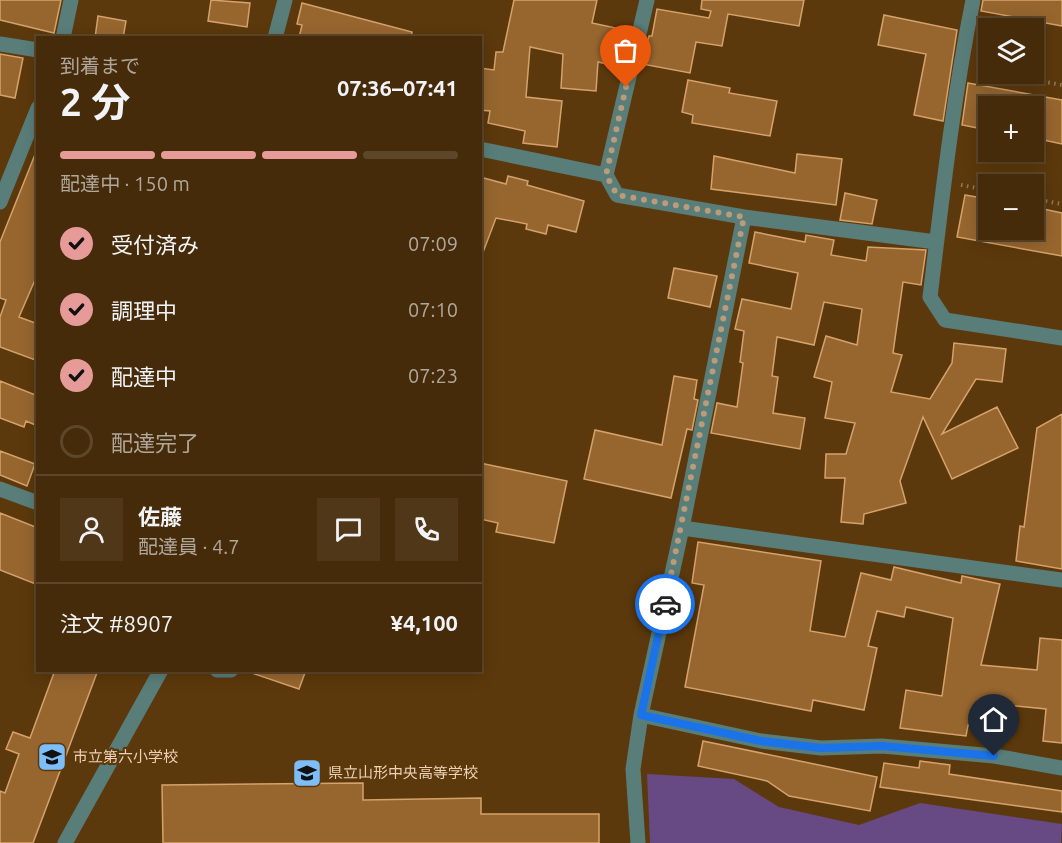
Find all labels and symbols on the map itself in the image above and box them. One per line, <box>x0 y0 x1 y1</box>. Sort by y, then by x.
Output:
pin <box>600 25 651 87</box>
courier <box>635 574 695 634</box>
pin <box>968 694 1019 756</box>
school or university icon: 市立第六小学校 <box>36 741 68 773</box>
place label: 市立第六小学校 <box>73 748 178 765</box>
school or university icon: 県立山形中央高等学校 <box>291 757 323 789</box>
place label: 県立山形中央高等学校 <box>328 764 478 781</box>

